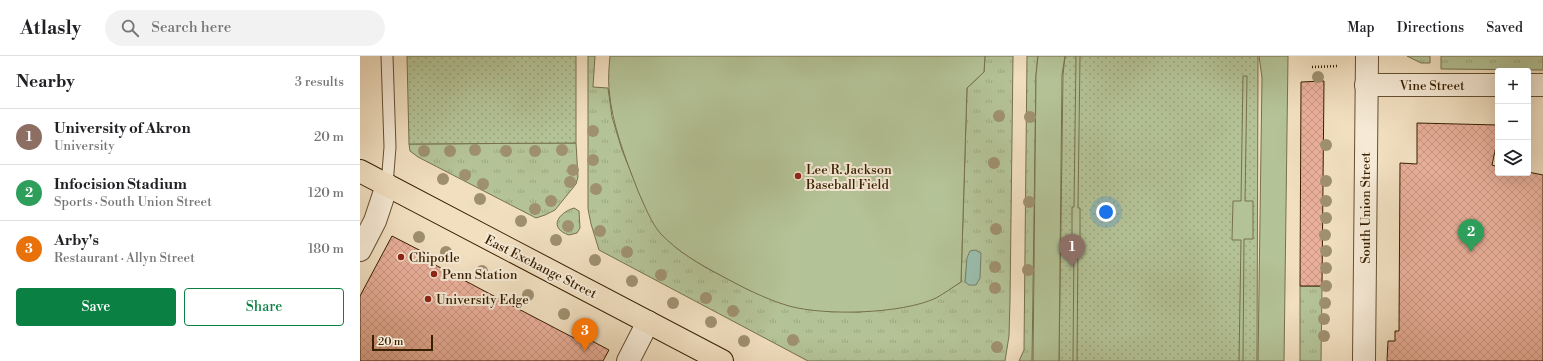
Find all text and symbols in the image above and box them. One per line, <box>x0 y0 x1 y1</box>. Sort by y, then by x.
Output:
search box <box>105 10 385 46</box>
text: Atlasly <box>20 16 81 40</box>
icon: search <box>119 17 141 39</box>
text: Search here <box>151 18 231 37</box>
text: Map <box>1347 19 1375 37</box>
text: Directions <box>1397 19 1464 37</box>
text: Saved <box>1486 19 1523 37</box>
map controls <box>1495 68 1531 176</box>
button: + <box>1495 68 1531 104</box>
text: Nearby <box>16 71 75 93</box>
text: 3 results <box>295 74 344 90</box>
street label: Vine Street <box>1398 78 1465 94</box>
button: − <box>1495 104 1531 140</box>
text: University of Akron <box>54 119 191 138</box>
text: 1 <box>26 129 32 145</box>
text: 20 m <box>314 129 344 145</box>
text: University <box>54 138 115 154</box>
button: layers <box>1495 140 1531 176</box>
street label: South Union Street <box>1358 152 1374 264</box>
place label: Lee R. Jackson Baseball Field <box>805 162 892 193</box>
marker: Lee R. Jackson Baseball Field <box>793 171 803 181</box>
text: Infocision Stadium <box>54 175 187 194</box>
text: 2 <box>25 185 33 201</box>
text: 120 m <box>308 185 344 201</box>
text: Sports · South Union Street <box>54 194 212 210</box>
your location <box>1096 202 1116 222</box>
pin: 2 <box>1458 219 1484 252</box>
text: Arby's <box>54 231 99 250</box>
street label: East Exchange Street <box>482 232 600 302</box>
pin: 1 <box>1059 234 1085 267</box>
text: 3 <box>25 241 33 257</box>
text: 180 m <box>308 241 344 257</box>
text: Restaurant · Allyn Street <box>54 250 195 266</box>
place label: Chipotle <box>409 250 460 266</box>
marker: Chipotle <box>396 252 406 262</box>
place label: Penn Station <box>442 267 518 283</box>
marker: Penn Station <box>429 269 439 279</box>
button: Save <box>16 288 176 326</box>
button: Share <box>184 288 344 326</box>
place label: University Edge <box>436 292 529 308</box>
marker: University Edge <box>423 294 433 304</box>
pin: 3 <box>572 318 598 351</box>
scale bar <box>372 333 433 352</box>
text: 20 m <box>378 335 403 349</box>

